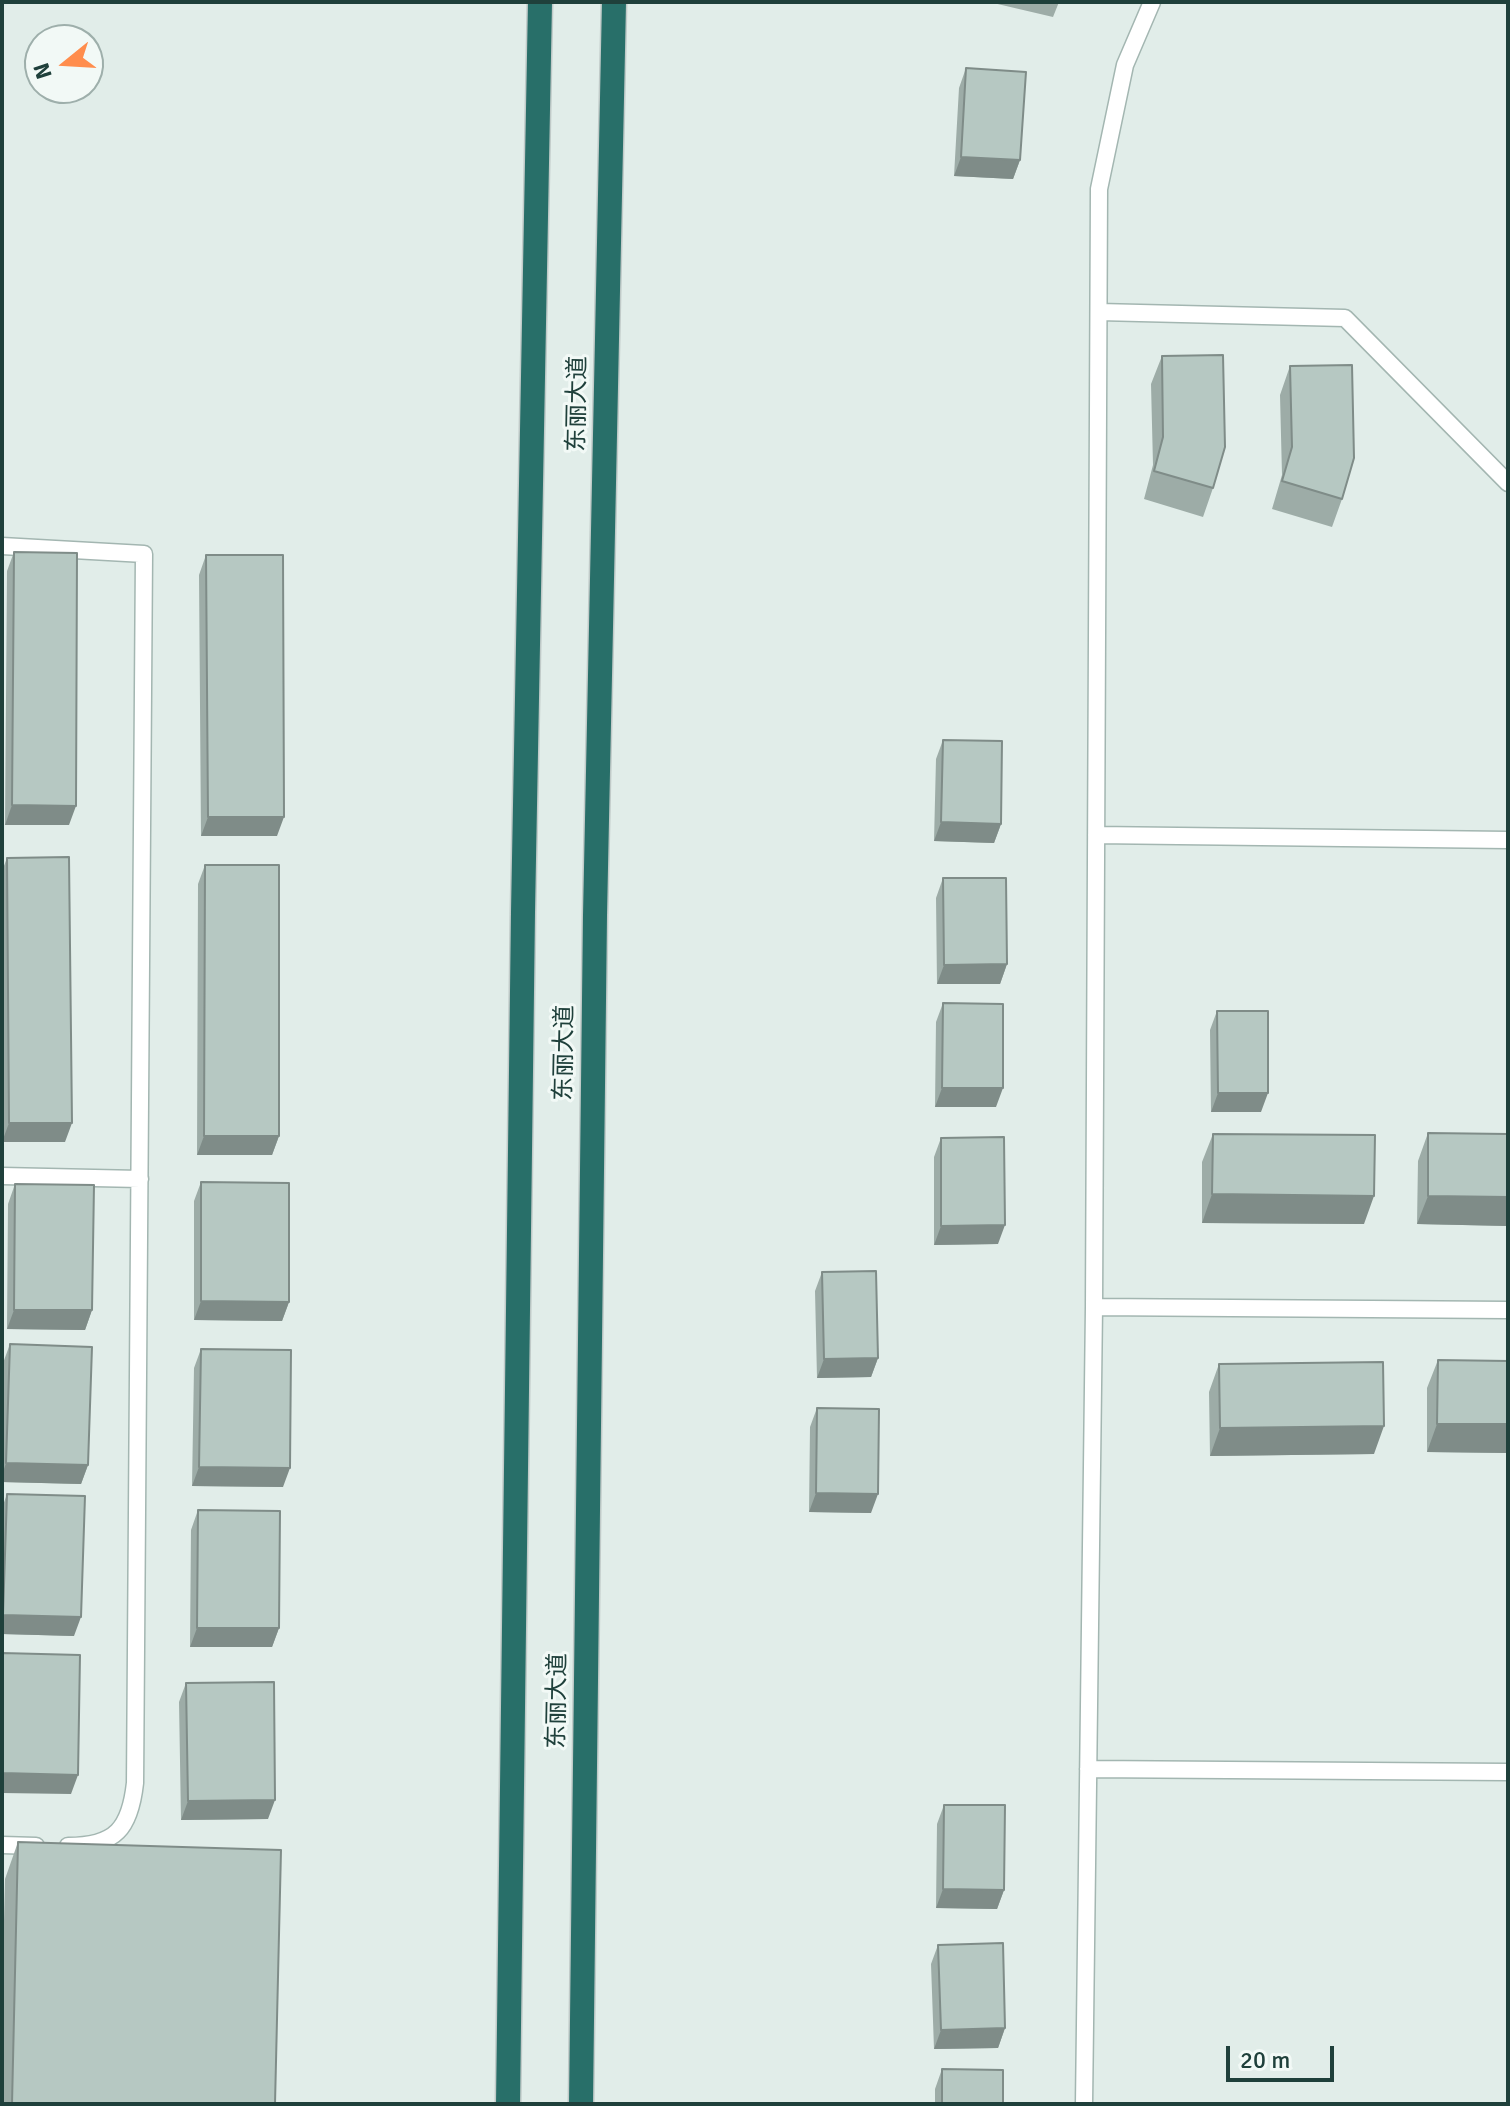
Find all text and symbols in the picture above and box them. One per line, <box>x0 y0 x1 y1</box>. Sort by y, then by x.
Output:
north arrow <box>24 24 104 104</box>
text: N <box>27 59 58 82</box>
street label: 东丽大道 <box>563 356 593 452</box>
street label: 东丽大道 <box>550 1005 580 1101</box>
street label: 东丽大道 <box>543 1653 573 1749</box>
scale bar <box>1230 2030 1338 2080</box>
text: 20 m <box>1240 2045 1290 2075</box>

